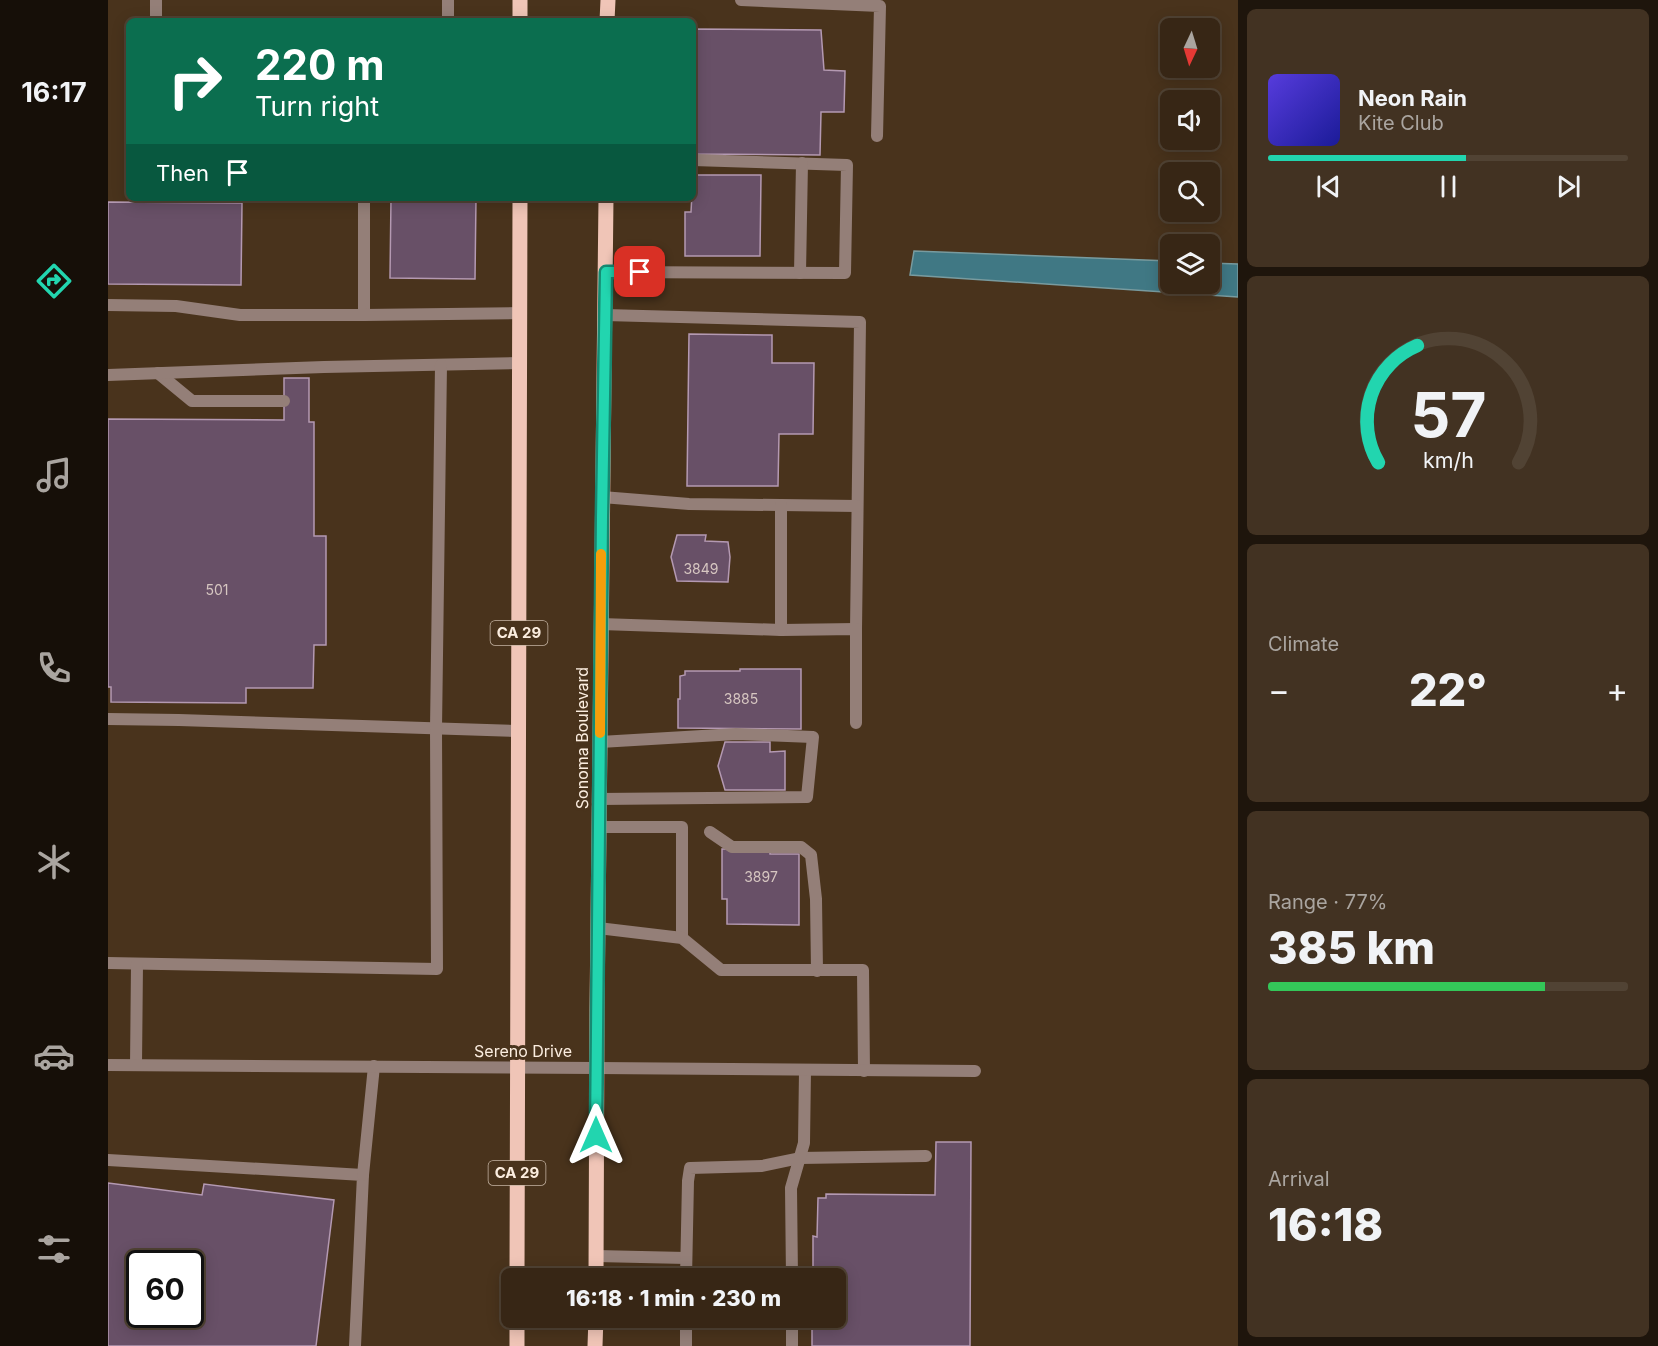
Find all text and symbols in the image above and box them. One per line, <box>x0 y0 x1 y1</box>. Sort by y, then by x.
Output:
north arrow <box>1160 18 1220 78</box>
map controls <box>1160 18 1220 294</box>
text: 220 m <box>255 39 385 90</box>
icon: right <box>156 42 234 120</box>
text: 16:17 <box>21 76 87 109</box>
text: Neon Rain <box>1358 85 1467 111</box>
text: Turn right <box>255 90 379 123</box>
button: sound <box>1160 90 1220 150</box>
text: Kite Club <box>1358 111 1444 135</box>
icon: arrive <box>221 156 254 189</box>
text: Then <box>156 160 209 186</box>
button: search <box>1160 162 1220 222</box>
icon: previous <box>1312 170 1345 203</box>
icon: pause <box>1432 170 1465 203</box>
icon: next <box>1552 170 1585 203</box>
button: layers <box>1160 234 1220 294</box>
pin <box>614 246 665 297</box>
icon: arrive <box>623 255 656 288</box>
icon: directions <box>33 260 75 302</box>
text: 57 <box>1410 377 1486 452</box>
text: km/h <box>1423 447 1473 473</box>
icon: music <box>33 454 75 496</box>
house number: 3849 <box>683 560 719 577</box>
house number: 501 <box>205 581 229 598</box>
road number: CA 29 <box>490 621 548 645</box>
text: Climate <box>1268 632 1339 656</box>
icon: phone <box>33 647 75 689</box>
text: 22° <box>1409 662 1487 717</box>
street label: Sonoma Boulevard <box>572 667 592 809</box>
text: − <box>1268 670 1290 710</box>
text: + <box>1606 670 1628 710</box>
house number: 3885 <box>724 690 758 707</box>
icon: climate <box>33 841 75 883</box>
house number: 3897 <box>744 868 778 885</box>
text: Range · 77% <box>1268 890 1387 914</box>
text: 385 km <box>1268 920 1435 975</box>
icon: car <box>33 1035 75 1077</box>
street label: Sereno Drive <box>474 1041 572 1061</box>
position arrow <box>564 1103 628 1167</box>
road number: CA 29 <box>488 1161 546 1185</box>
text: Arrival <box>1268 1167 1330 1191</box>
text: 16:18 <box>1268 1197 1383 1252</box>
icon: filters <box>33 1228 75 1270</box>
speed limit sign: 60 <box>126 1250 204 1328</box>
text: 16:18 · 1 min · 230 m <box>566 1285 781 1311</box>

